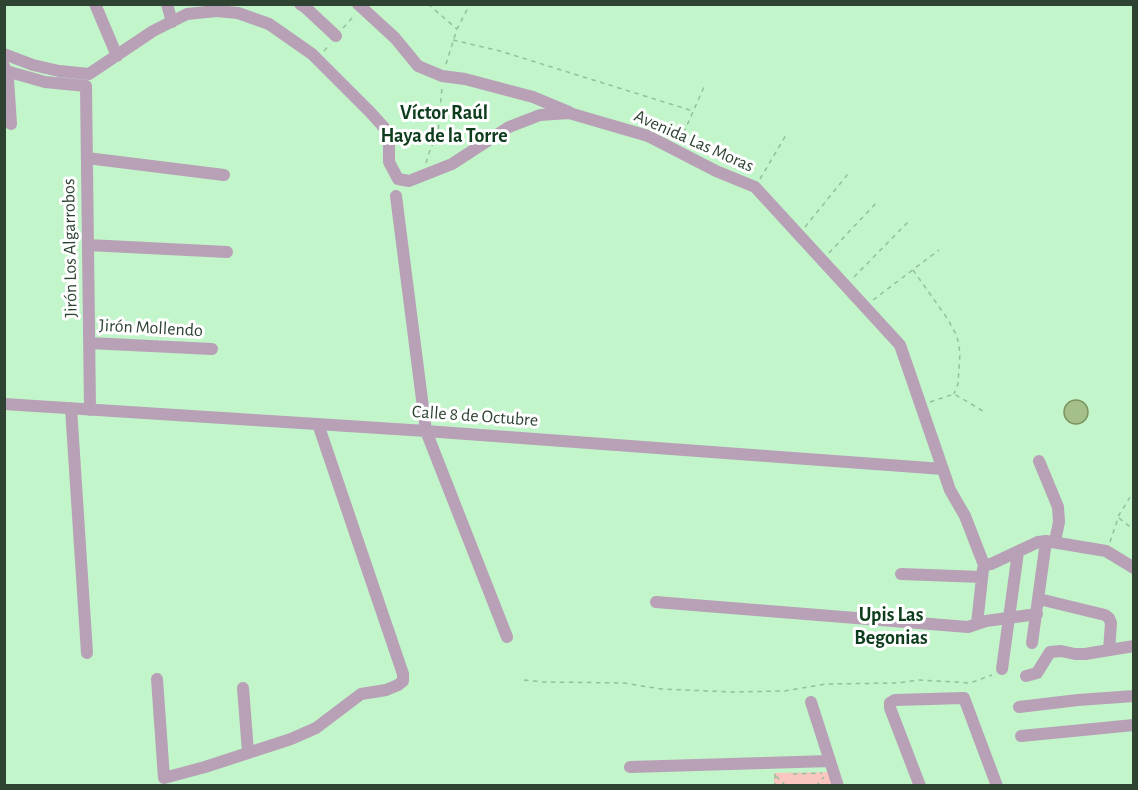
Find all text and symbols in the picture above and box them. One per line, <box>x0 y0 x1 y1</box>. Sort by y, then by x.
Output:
district label: Víctor Raúl Haya de la Torre <box>380 101 508 148</box>
street label: Avenida Las Moras <box>631 105 757 177</box>
street label: Jirón Los Algarrobos <box>58 178 82 318</box>
street label: Jirón Mollendo <box>99 314 203 342</box>
street label: Calle 8 de Octubre <box>411 401 539 431</box>
district label: Upis Las Begonias <box>854 603 928 650</box>

